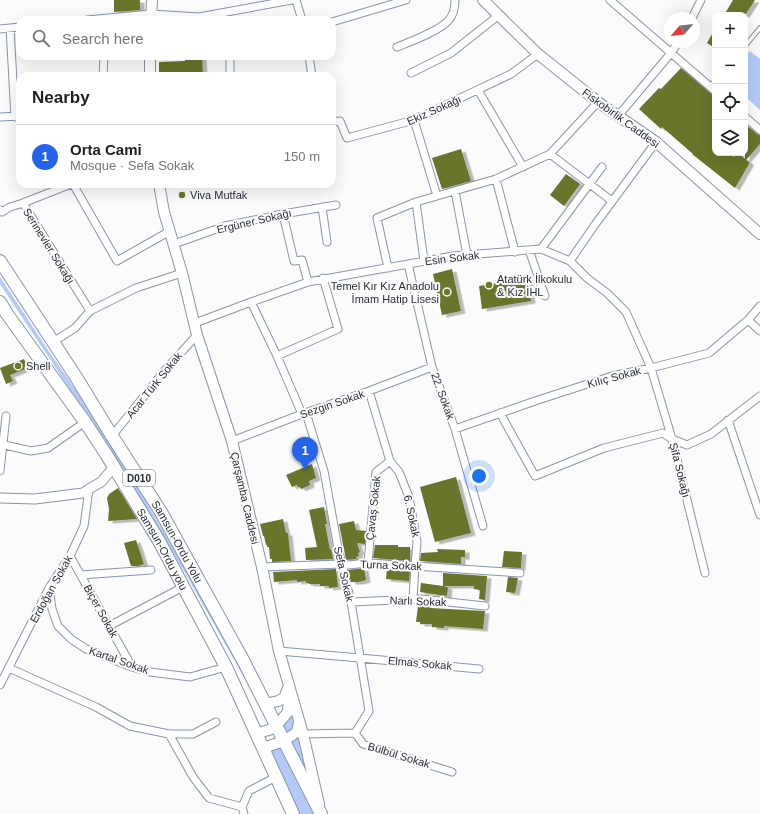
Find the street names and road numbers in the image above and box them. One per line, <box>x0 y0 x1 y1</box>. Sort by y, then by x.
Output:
street label: Fiskobirlik Caddesi <box>580 86 662 150</box>
street label: Ekiz Sokağı <box>405 93 463 127</box>
street label: Serinevler Sokağı <box>21 206 77 286</box>
street label: Ergüner Sokağı <box>215 207 293 235</box>
street label: Esin Sokak <box>424 249 481 267</box>
street label: Acar Türk Sokak <box>124 349 184 420</box>
street label: Kılıç Sokak <box>586 364 643 390</box>
street label: 22. Sokak <box>429 371 457 422</box>
street label: Sezgin Sokak <box>298 387 366 421</box>
street label: Şifa Sokağı <box>667 441 693 499</box>
street label: Çarşamba Caddesi <box>229 451 261 545</box>
road number: D010 <box>123 470 155 486</box>
street label: Çavaş Sokak <box>364 475 382 541</box>
street label: 6. Sokak <box>402 494 422 539</box>
street label: Samsun-Ordu Yolu <box>149 498 205 585</box>
street label: Samsun-Ordu yolu <box>135 506 190 592</box>
street label: Sefa Sokak <box>332 545 356 603</box>
street label: Erdoğan Sokak <box>28 553 75 625</box>
street label: Turna Sokak <box>360 558 423 572</box>
street label: Biçer Sokak <box>82 582 121 640</box>
street label: Narlı Sokak <box>389 594 447 608</box>
street label: Kartal Sokak <box>88 644 151 676</box>
street label: Elmas Sokak <box>387 654 453 672</box>
street label: Bülbül Sokak <box>367 740 432 770</box>

